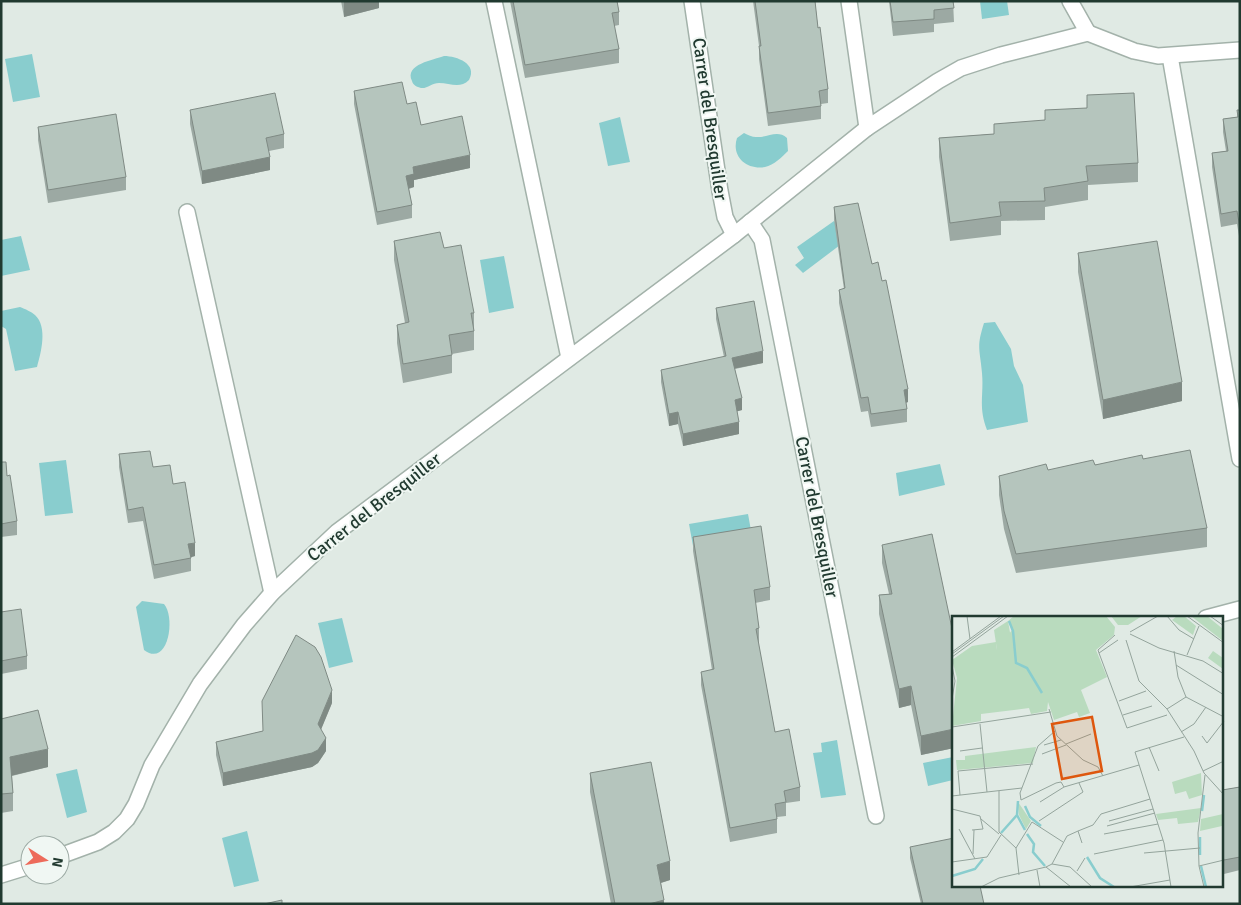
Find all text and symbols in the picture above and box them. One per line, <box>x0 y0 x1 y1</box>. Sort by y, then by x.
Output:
street label: Carrer del Bresquiller <box>688 36 732 202</box>
street label: Carrer del Bresquiller <box>791 434 844 600</box>
street label: Carrer del Bresquiller <box>303 448 446 566</box>
inset map <box>952 616 1224 888</box>
north arrow <box>20 835 70 885</box>
text: N <box>48 856 67 869</box>

